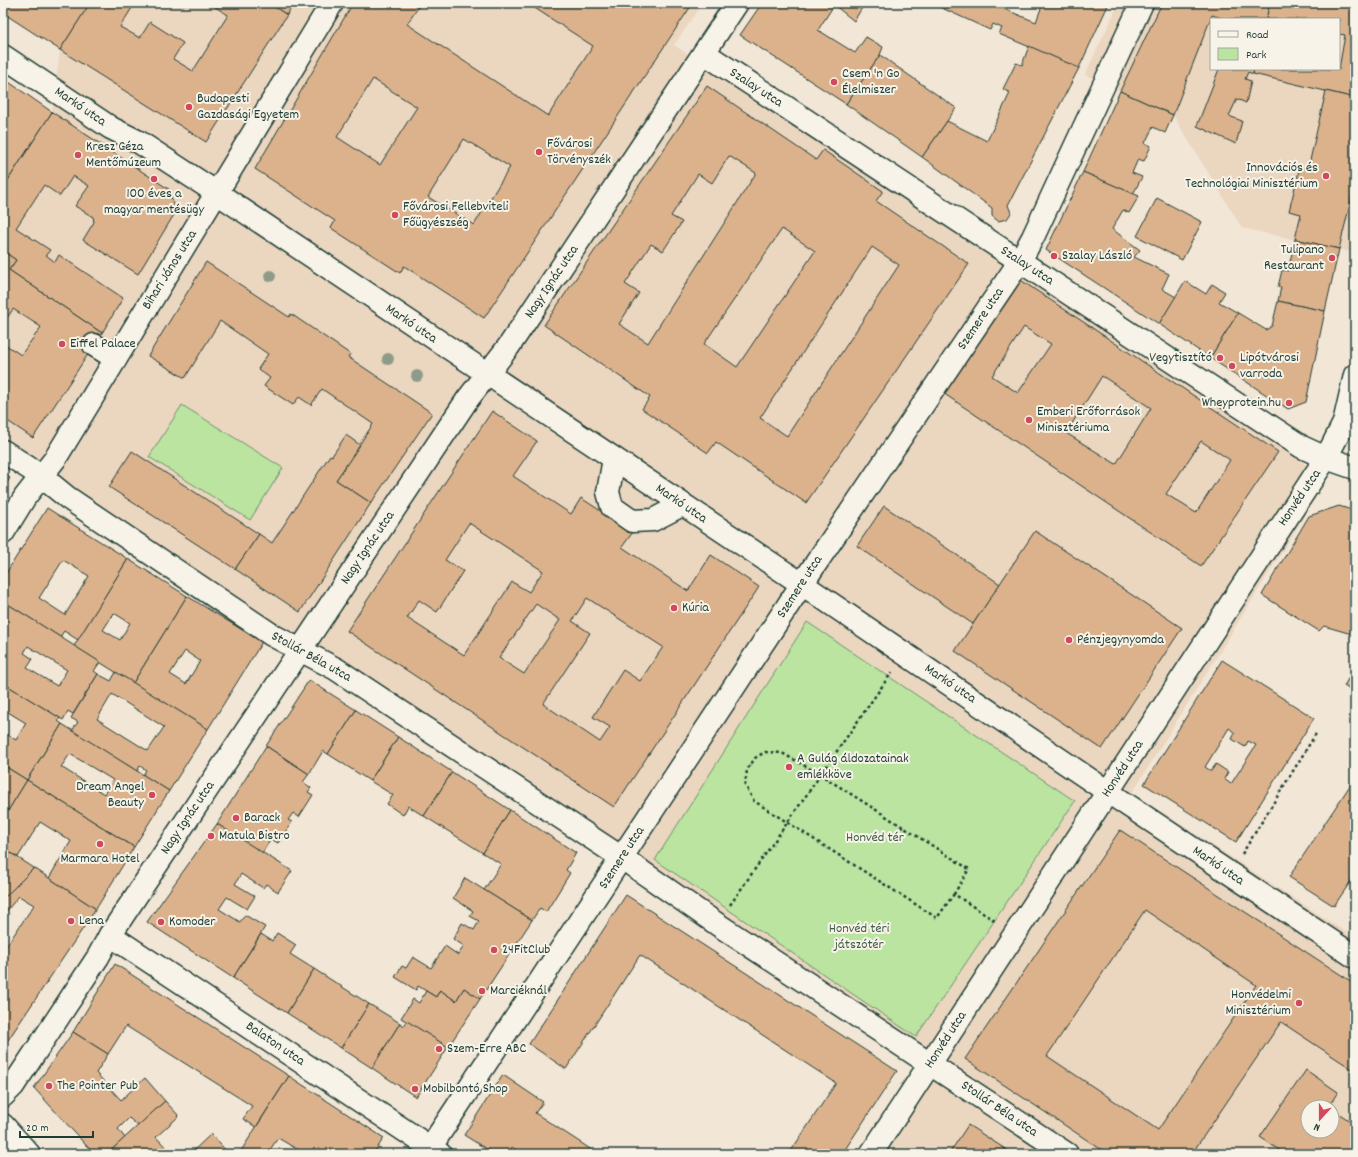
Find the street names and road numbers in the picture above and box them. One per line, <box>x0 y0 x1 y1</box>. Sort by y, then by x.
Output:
street label: Szalay utca <box>725 63 787 113</box>
street label: Markó utca <box>50 82 110 132</box>
street label: Bihari János utca <box>138 226 203 314</box>
street label: Nagy Ignác utca <box>520 241 584 323</box>
street label: Szalay utca <box>996 241 1058 291</box>
street label: Szemere utca <box>953 283 1009 354</box>
street label: Markó utca <box>381 299 441 349</box>
street label: Honvéd utca <box>1274 465 1327 530</box>
street label: Markó utca <box>651 479 711 529</box>
street label: Nagy Ignác utca <box>336 507 400 589</box>
street label: Szemere utca <box>772 551 828 622</box>
street label: Stollár Béla utca <box>267 627 355 687</box>
street label: Markó utca <box>920 659 980 709</box>
street label: Honvéd utca <box>1097 736 1149 802</box>
street label: Nagy Ignác utca <box>156 777 220 859</box>
street label: Szemere utca <box>594 822 650 893</box>
street label: Markó utca <box>1188 841 1248 891</box>
street label: Honvéd utca <box>920 1007 972 1073</box>
street label: Balaton utca <box>241 1017 309 1071</box>
street label: Stollár Béla utca <box>957 1076 1042 1142</box>

